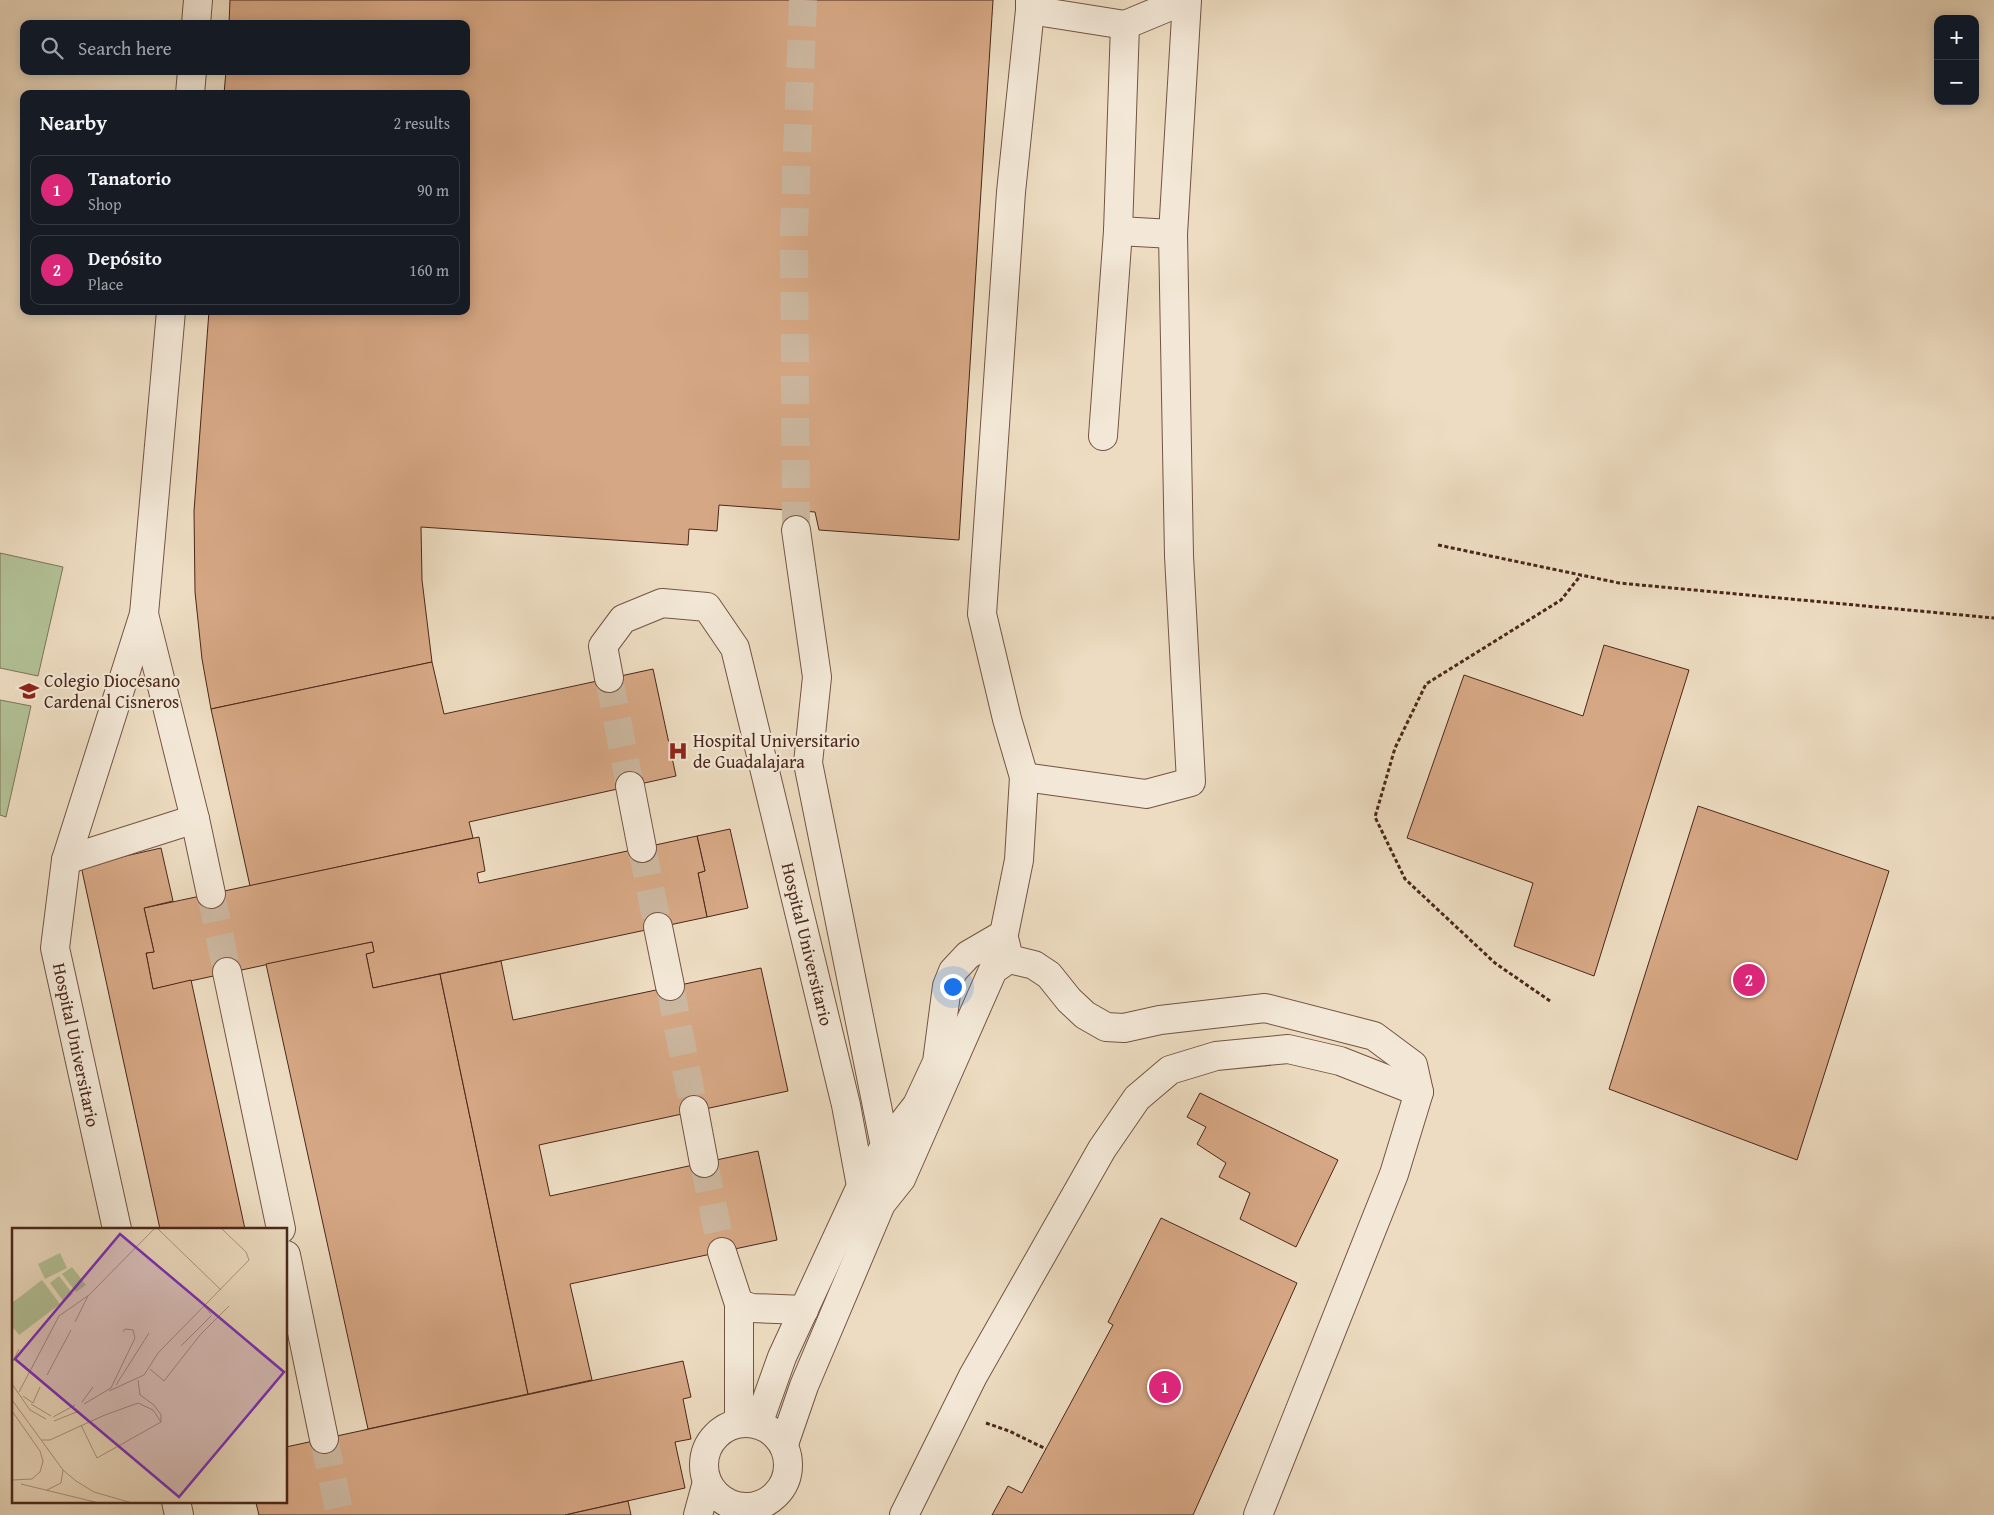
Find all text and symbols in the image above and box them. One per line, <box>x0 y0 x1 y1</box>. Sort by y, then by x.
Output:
map controls <box>1934 15 1979 105</box>
button: + <box>1934 15 1979 60</box>
search box <box>20 20 470 75</box>
icon: search <box>38 34 66 62</box>
text: Search here <box>78 34 172 62</box>
button: − <box>1934 60 1979 105</box>
text: Nearby <box>40 107 107 138</box>
text: 2 results <box>393 111 450 135</box>
text: Tanatorio <box>88 164 171 192</box>
text: 1 <box>53 178 61 202</box>
text: 90 m <box>417 178 449 202</box>
text: Shop <box>88 192 122 216</box>
text: Depósito <box>88 244 162 272</box>
text: 2 <box>53 258 61 282</box>
text: 160 m <box>409 258 449 282</box>
text: Place <box>88 272 123 296</box>
place label: Colegio Diocesano Cardenal Cisneros <box>44 667 180 715</box>
school or university icon: Colegio Diocesano Cardenal Cisneros <box>18 680 40 702</box>
place label: Hospital Universitario de Guadalajara <box>693 727 860 775</box>
hospital icon: Hospital Universitario de Guadalajara <box>667 740 689 762</box>
street label: Hospital Universitario <box>775 860 840 1029</box>
street label: Hospital Universitario <box>46 960 107 1129</box>
pin: 2 <box>1733 961 1765 999</box>
your location <box>940 974 966 1000</box>
inset map <box>12 1228 288 1502</box>
pin: 1 <box>1149 1368 1181 1406</box>

